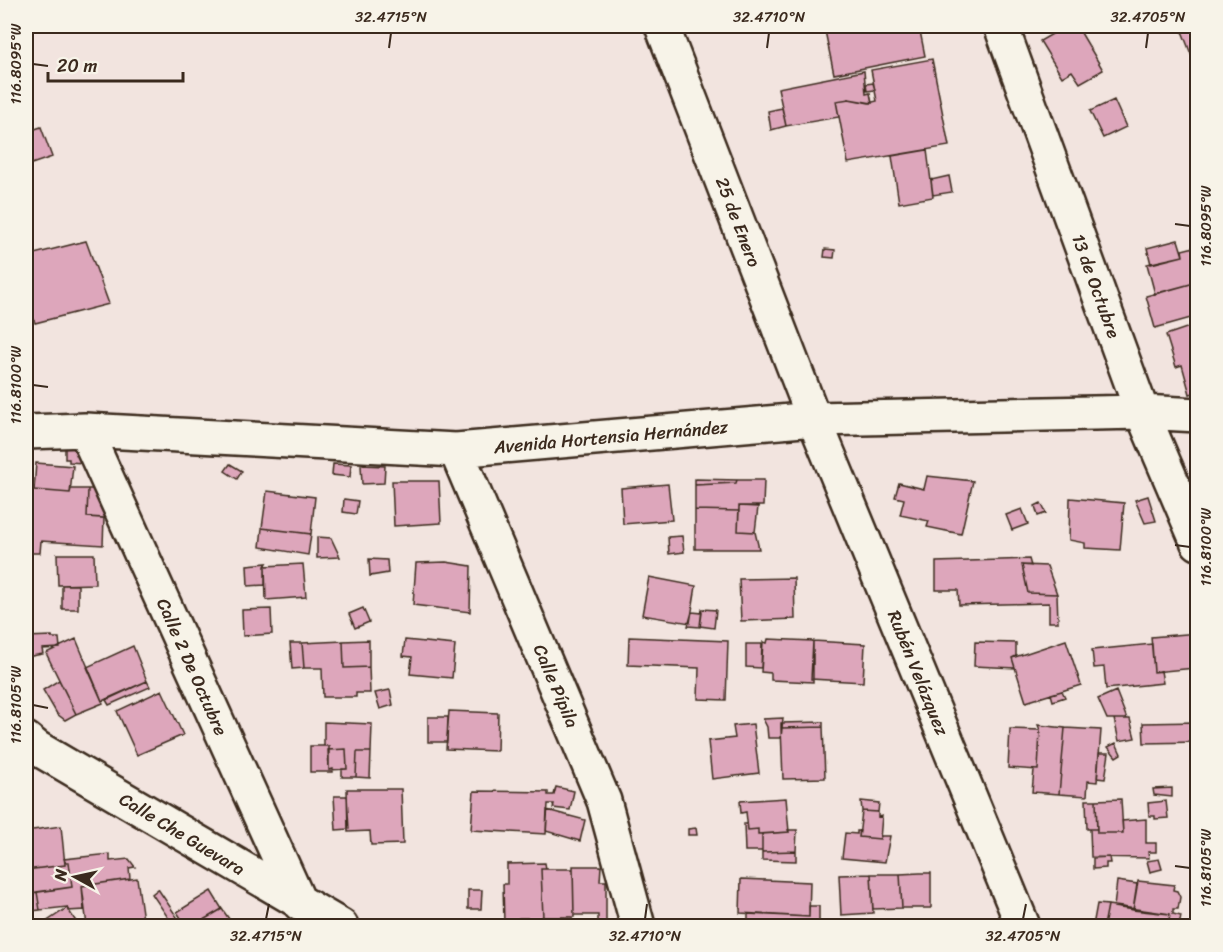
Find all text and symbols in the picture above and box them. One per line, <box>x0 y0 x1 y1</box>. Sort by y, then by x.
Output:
text: 32.4715°N <box>355 4 427 30</box>
text: 32.4710°N <box>733 4 806 30</box>
text: 32.4705°N <box>1111 4 1186 30</box>
text: 116.8095°W <box>3 23 29 104</box>
scale bar <box>48 45 183 83</box>
text: 20 m <box>57 50 97 82</box>
street label: 25 de Enero <box>706 172 770 272</box>
text: 116.8095°W <box>1193 185 1219 266</box>
street label: 13 de Octubre <box>1062 229 1130 343</box>
text: 116.8100°W <box>3 345 29 424</box>
street label: Avenida Hortensia Hernández <box>492 411 730 463</box>
text: 116.8100°W <box>1193 507 1219 586</box>
street label: Calle 2 De Octubre <box>147 593 237 741</box>
street label: Rubén Velázquez <box>878 605 958 741</box>
street label: Calle Pípila <box>524 639 588 733</box>
text: 116.8105°W <box>3 666 29 744</box>
street label: Calle Che Guevara <box>113 784 251 884</box>
text: 116.8105°W <box>1193 829 1219 907</box>
north arrow <box>45 847 105 907</box>
text: N <box>45 867 76 883</box>
text: 32.4715°N <box>230 923 302 949</box>
text: 32.4710°N <box>609 923 682 949</box>
text: 32.4705°N <box>986 923 1061 949</box>

